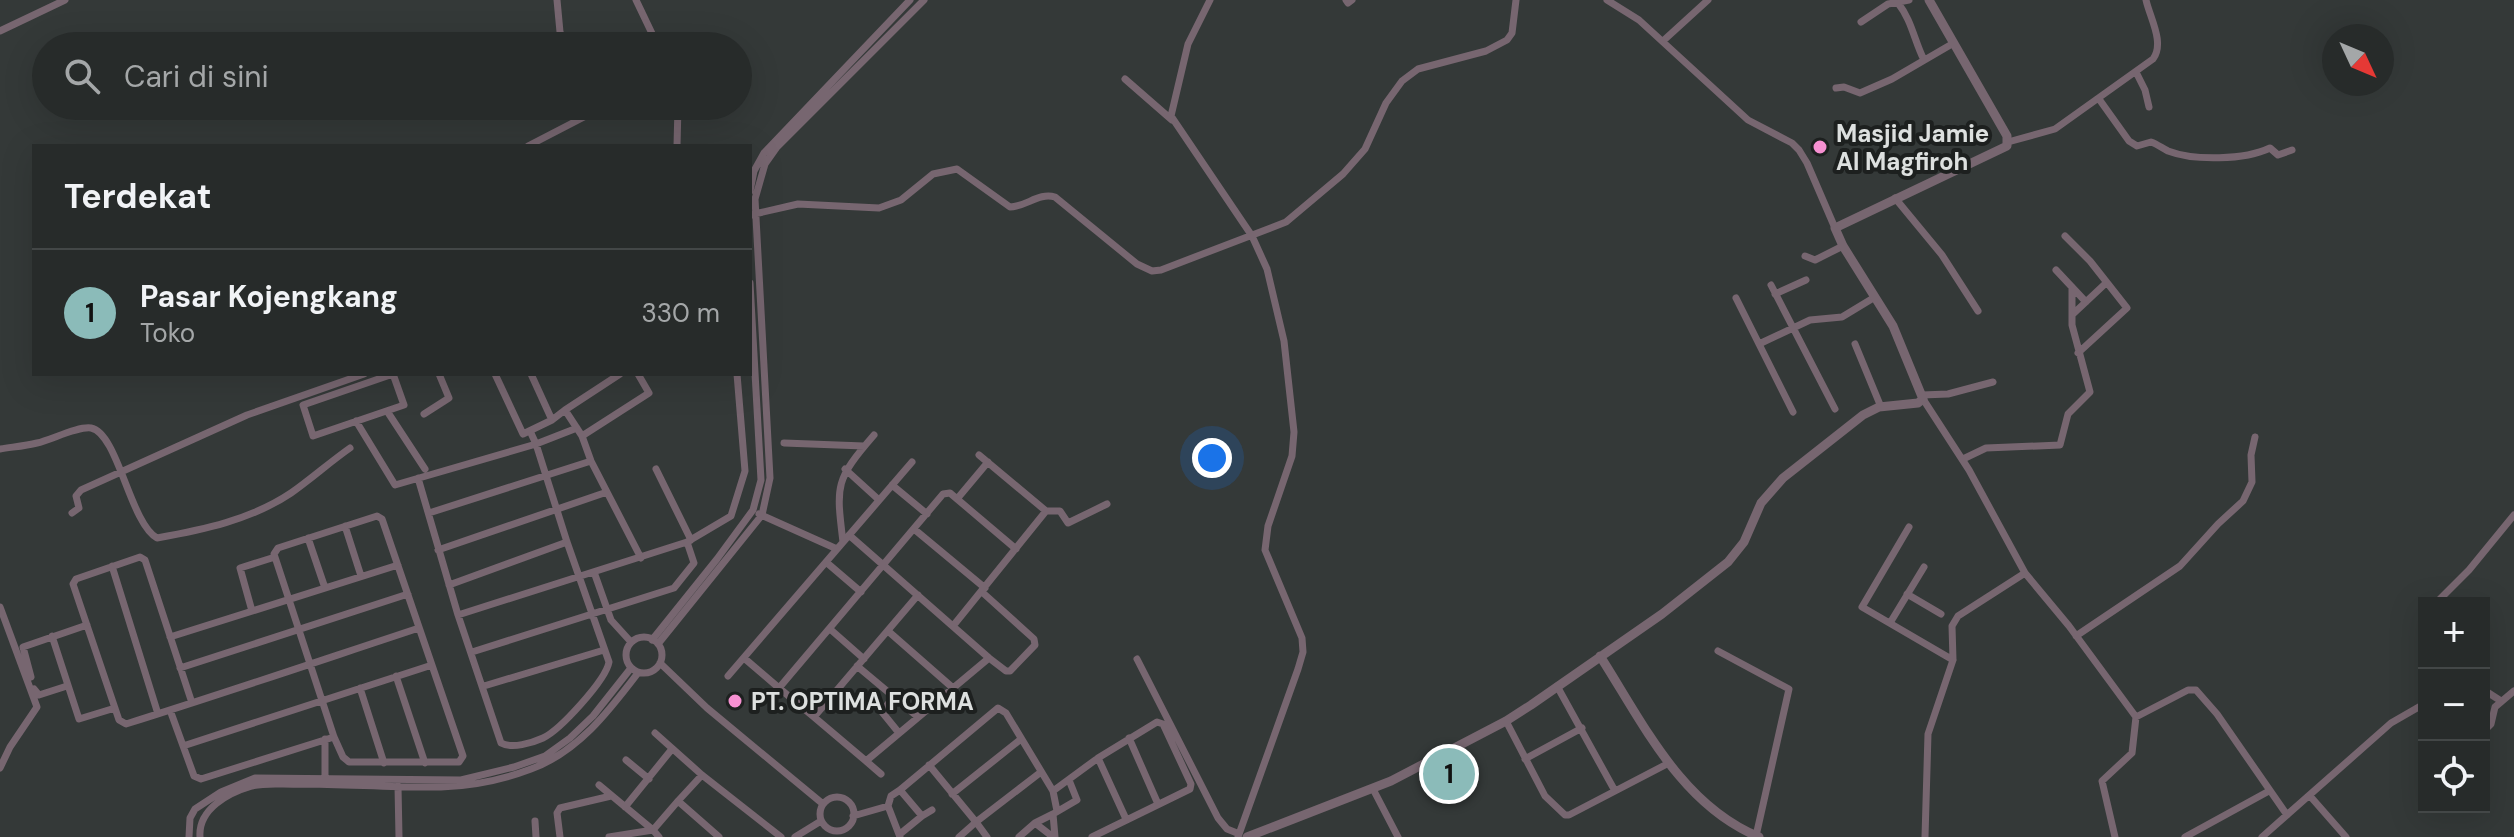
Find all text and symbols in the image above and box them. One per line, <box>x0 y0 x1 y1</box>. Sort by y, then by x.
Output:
north arrow <box>2322 24 2394 96</box>
search box <box>32 32 752 120</box>
icon: search <box>60 54 104 98</box>
text: Cari di sini <box>124 57 269 96</box>
place label: Masjid Jamie Al Magfiroh <box>1836 118 1989 177</box>
marker: Masjid Jamie Al Magfiroh <box>1811 138 1829 156</box>
text: Terdekat <box>64 174 212 219</box>
text: Pasar Kojengkang <box>140 277 398 316</box>
text: 1 <box>85 296 95 330</box>
text: 330 m <box>641 296 720 330</box>
text: Toko <box>140 316 195 350</box>
your location <box>1192 438 1232 478</box>
map controls <box>2418 597 2490 813</box>
button: + <box>2418 597 2490 669</box>
button: − <box>2418 669 2490 741</box>
place label: PT. OPTIMA FORMA <box>751 686 974 717</box>
marker: PT. OPTIMA FORMA <box>726 692 744 710</box>
button: locate <box>2418 741 2490 813</box>
pin: 1 <box>1423 744 1475 804</box>

